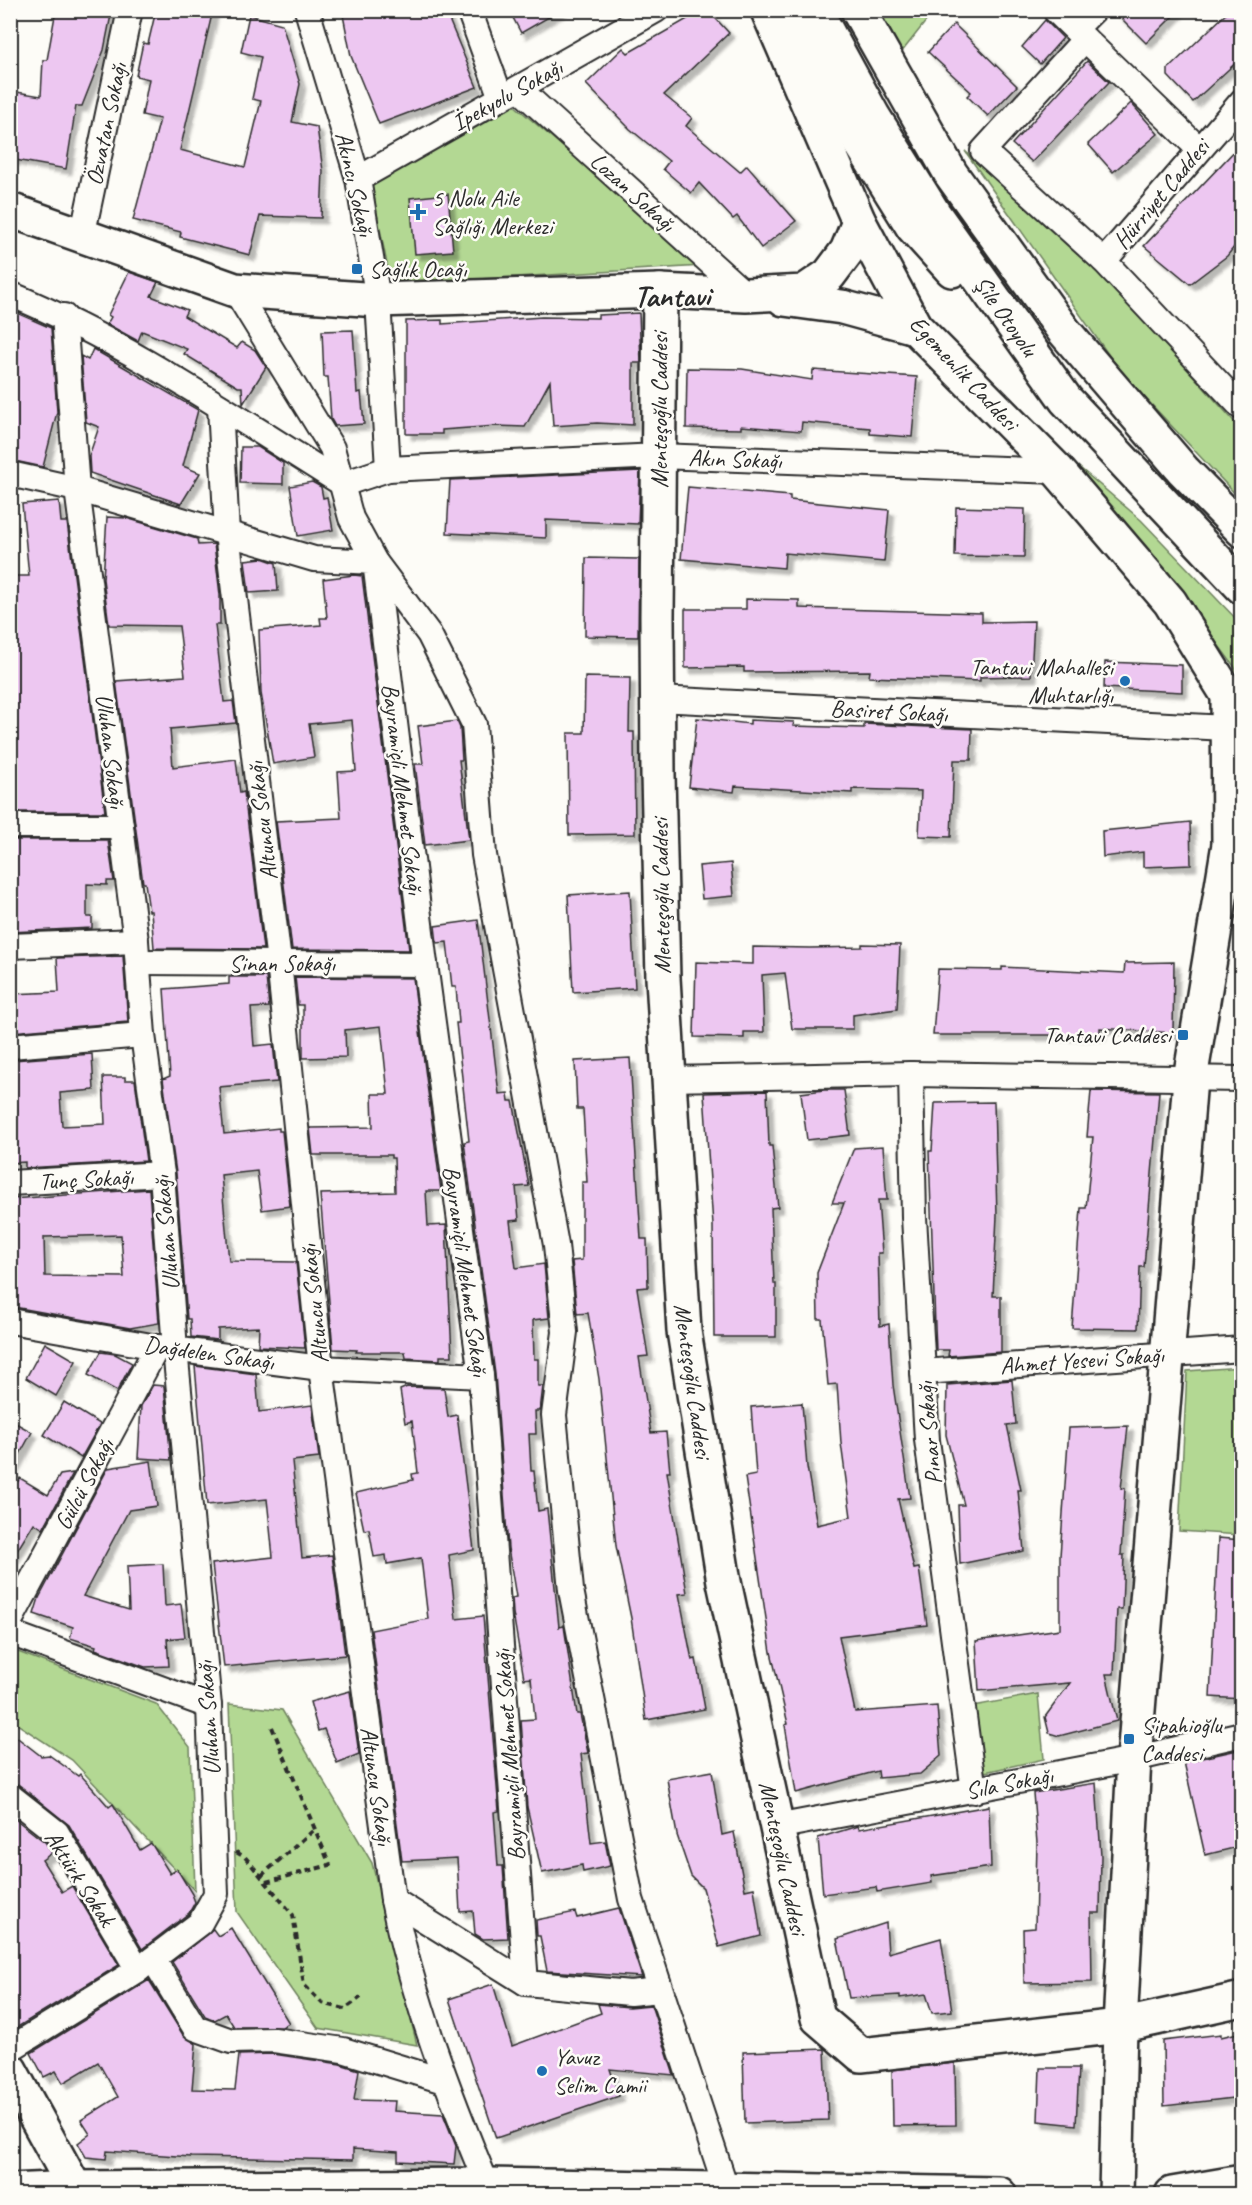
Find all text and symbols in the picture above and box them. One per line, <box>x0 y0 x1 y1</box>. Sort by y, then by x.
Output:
street label: İpekyolu Sokağı <box>446 52 569 138</box>
street label: Özvatan Sokağı <box>78 59 134 188</box>
street label: Akıncı Sokağı <box>328 129 382 241</box>
street label: Hürriyet Caddesi <box>1106 131 1217 255</box>
street label: Lozan Sokağı <box>584 146 683 239</box>
place label: 5 Nolu Aile Sağlığı Merkezi <box>432 183 556 241</box>
marker: 5 Nolu Aile Sağlığı Merkezi <box>409 203 427 221</box>
place label: Sağlık Ocağı <box>369 254 468 284</box>
marker: Sağlık Ocağı <box>350 262 364 276</box>
street label: Şile Otoyolu <box>967 270 1046 364</box>
district label: Tantavi <box>634 277 714 315</box>
street label: Egemenlik Caddesi <box>903 309 1027 439</box>
street label: Menteşoğlu Caddesi <box>644 330 674 488</box>
street label: Akın Sokağı <box>688 442 784 476</box>
place label: Tantavi Mahallesi Muhtarlığı <box>970 652 1116 710</box>
marker: Tantavi Mahallesi Muhtarlığı <box>1118 674 1132 688</box>
street label: Bayramiçli Mehmet Sokağı <box>375 682 431 898</box>
street label: Uluhan Sokağı <box>89 692 133 811</box>
street label: Basiret Sokağı <box>830 693 950 729</box>
street label: Altuncu Sokağı <box>240 758 284 882</box>
street label: Menteşoğlu Caddesi <box>645 815 677 974</box>
street label: Sinan Sokağı <box>229 948 337 978</box>
place label: Tantavi Caddesi <box>1044 1020 1174 1050</box>
marker: Tantavi Caddesi <box>1176 1028 1190 1042</box>
street label: Tunç Sokağı <box>38 1161 135 1196</box>
street label: Bayramiçli Mehmet Sokağı <box>436 1164 496 1380</box>
street label: Uluhan Sokağı <box>146 1173 186 1291</box>
street label: Altuncu Sokağı <box>293 1242 335 1365</box>
street label: Menteşoğlu Caddesi <box>667 1302 719 1463</box>
street label: Dağdelen Sokağı <box>142 1329 277 1377</box>
street label: Ahmet Yesevi Sokağı <box>999 1339 1166 1381</box>
street label: Pınar Sokağı <box>909 1379 948 1486</box>
street label: Gülcü Sokağı <box>48 1432 121 1535</box>
street label: Bayramiçli Mehmet Sokağı <box>487 1647 531 1862</box>
street label: Uluhan Sokağı <box>189 1658 227 1776</box>
place label: Sipahioğlu Caddesi <box>1141 1710 1224 1768</box>
street label: Altuncu Sokağı <box>354 1725 400 1849</box>
marker: Sipahioğlu Caddesi <box>1122 1732 1136 1746</box>
street label: Sıla Sokağı <box>963 1760 1057 1806</box>
street label: Menteşoğlu Caddesi <box>752 1779 814 1940</box>
street label: Aktürk Sokak <box>38 1825 123 1933</box>
place label: Yavuz Selim Camii <box>554 2042 649 2100</box>
marker: Yavuz Selim Camii <box>535 2064 549 2078</box>

